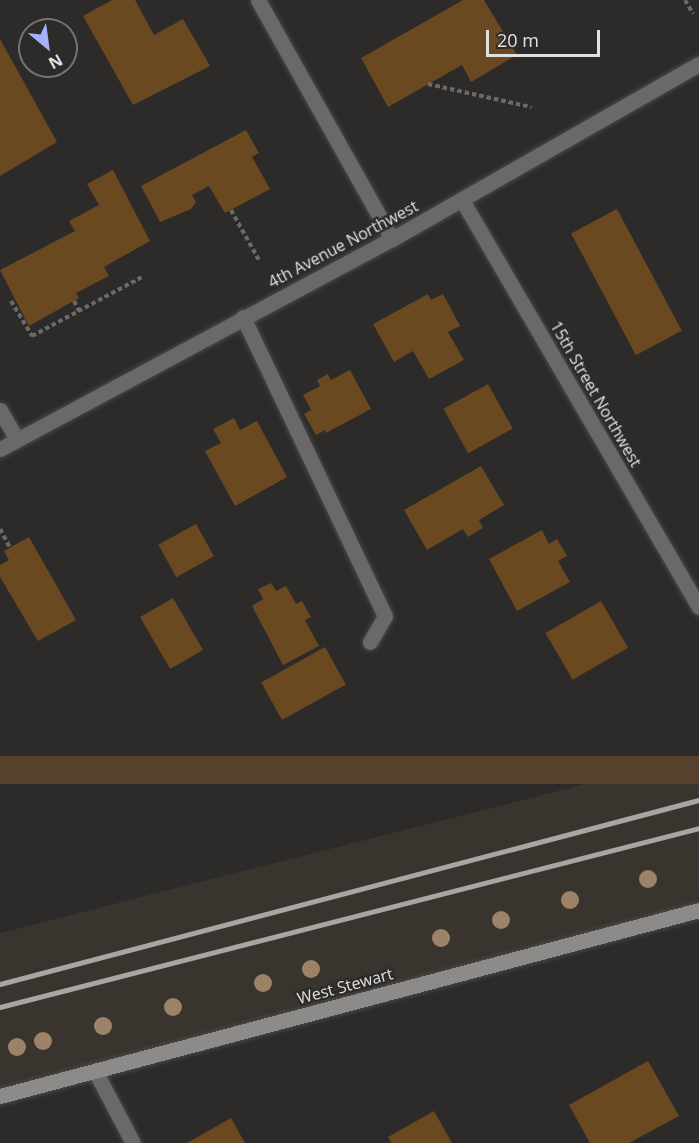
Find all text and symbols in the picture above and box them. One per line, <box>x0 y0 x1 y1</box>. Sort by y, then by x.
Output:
north arrow <box>18 18 78 78</box>
scale bar <box>489 18 603 56</box>
text: 20 m <box>497 28 539 52</box>
text: N <box>45 49 67 75</box>
street label: 4th Avenue Northwest <box>265 196 421 292</box>
street label: 15th Street Northwest <box>546 318 646 470</box>
street label: West Stewart <box>295 964 395 1008</box>

